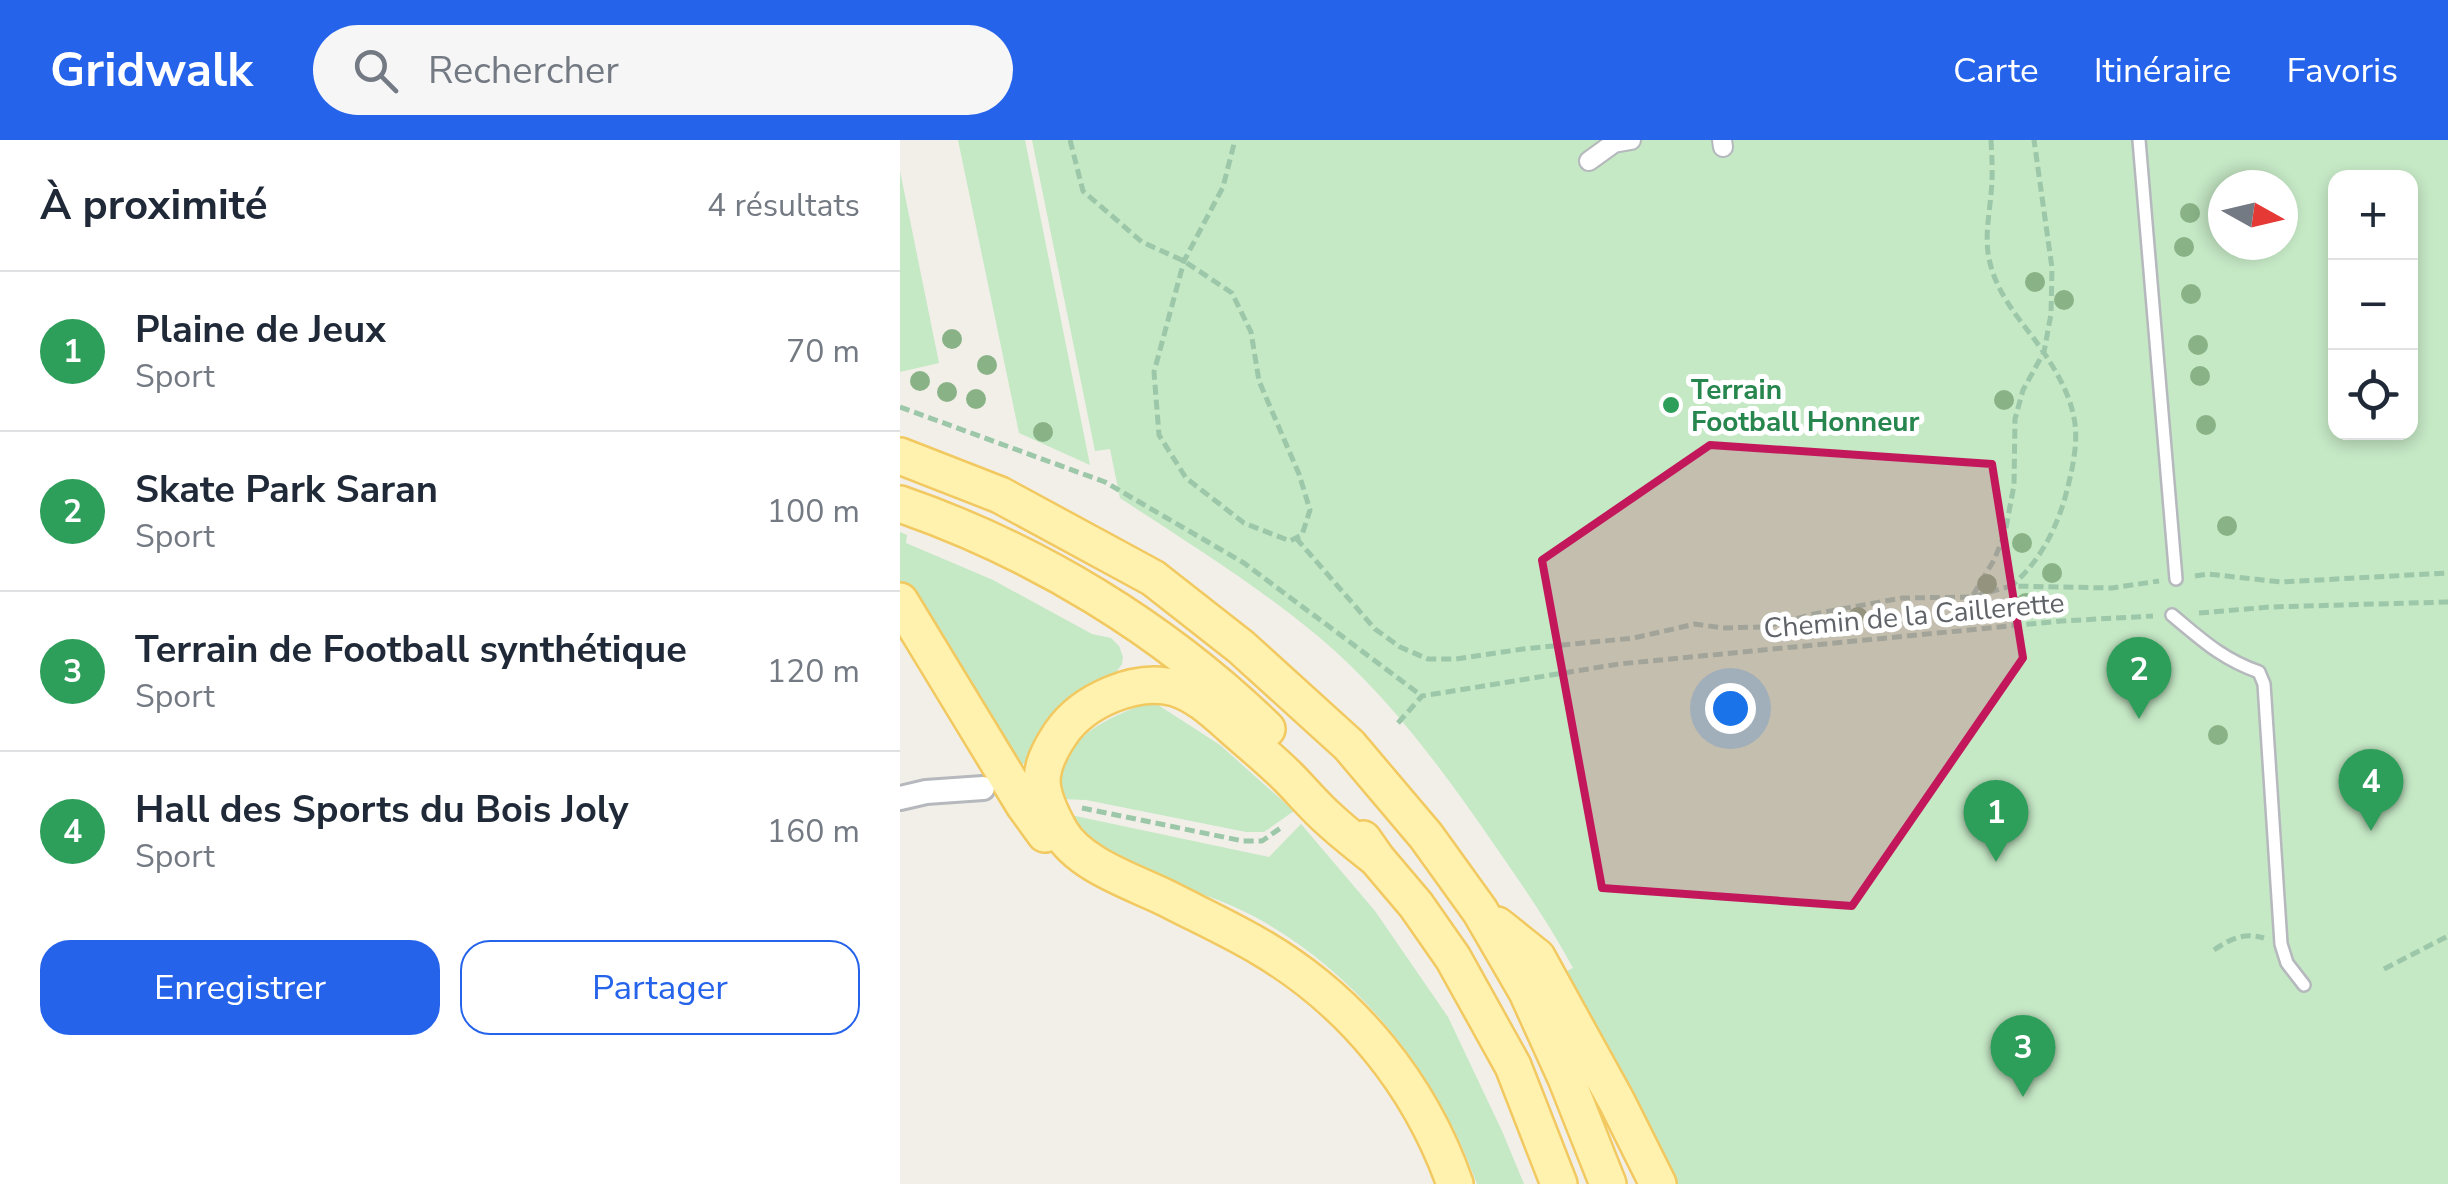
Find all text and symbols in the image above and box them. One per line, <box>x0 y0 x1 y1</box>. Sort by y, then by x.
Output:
search box <box>313 25 1013 115</box>
text: Gridwalk <box>50 37 253 103</box>
icon: search <box>348 43 403 98</box>
text: Rechercher <box>428 45 619 96</box>
text: Carte <box>1953 47 2039 94</box>
text: Itinéraire <box>2094 47 2231 94</box>
text: Favoris <box>2286 47 2398 94</box>
north arrow <box>2208 170 2298 260</box>
map controls <box>2328 170 2418 440</box>
button: + <box>2328 170 2418 260</box>
text: À proximité <box>40 177 267 234</box>
text: 4 résultats <box>707 184 860 227</box>
button: − <box>2328 260 2418 350</box>
text: Plaine de Jeux <box>135 304 386 355</box>
text: 1 <box>63 330 82 373</box>
text: 70 m <box>786 330 860 373</box>
button: locate <box>2328 350 2418 440</box>
text: Sport <box>135 355 215 398</box>
place label: Terrain Football Honneur <box>1691 371 1920 441</box>
marker: Terrain Football Honneur <box>1660 394 1682 416</box>
text: Skate Park Saran <box>135 464 438 515</box>
text: 2 <box>63 490 82 533</box>
text: 100 m <box>767 490 860 533</box>
text: Sport <box>135 515 215 558</box>
street label: Chemin de la Caillerette <box>1762 584 2066 648</box>
text: Terrain de Football synthétique <box>135 624 687 675</box>
pin: 2 <box>2106 636 2172 719</box>
text: 3 <box>63 650 82 693</box>
text: 120 m <box>767 650 860 693</box>
text: Sport <box>135 675 215 718</box>
your location <box>1705 683 1756 734</box>
pin: 4 <box>2338 748 2404 831</box>
pin: 1 <box>1964 780 2028 862</box>
text: Hall des Sports du Bois Joly <box>135 784 628 835</box>
text: 4 <box>63 810 82 853</box>
text: 160 m <box>767 810 860 853</box>
text: Sport <box>135 835 215 878</box>
button: Enregistrer <box>40 940 440 1035</box>
button: Partager <box>460 940 860 1035</box>
pin: 3 <box>1990 1014 2056 1097</box>

